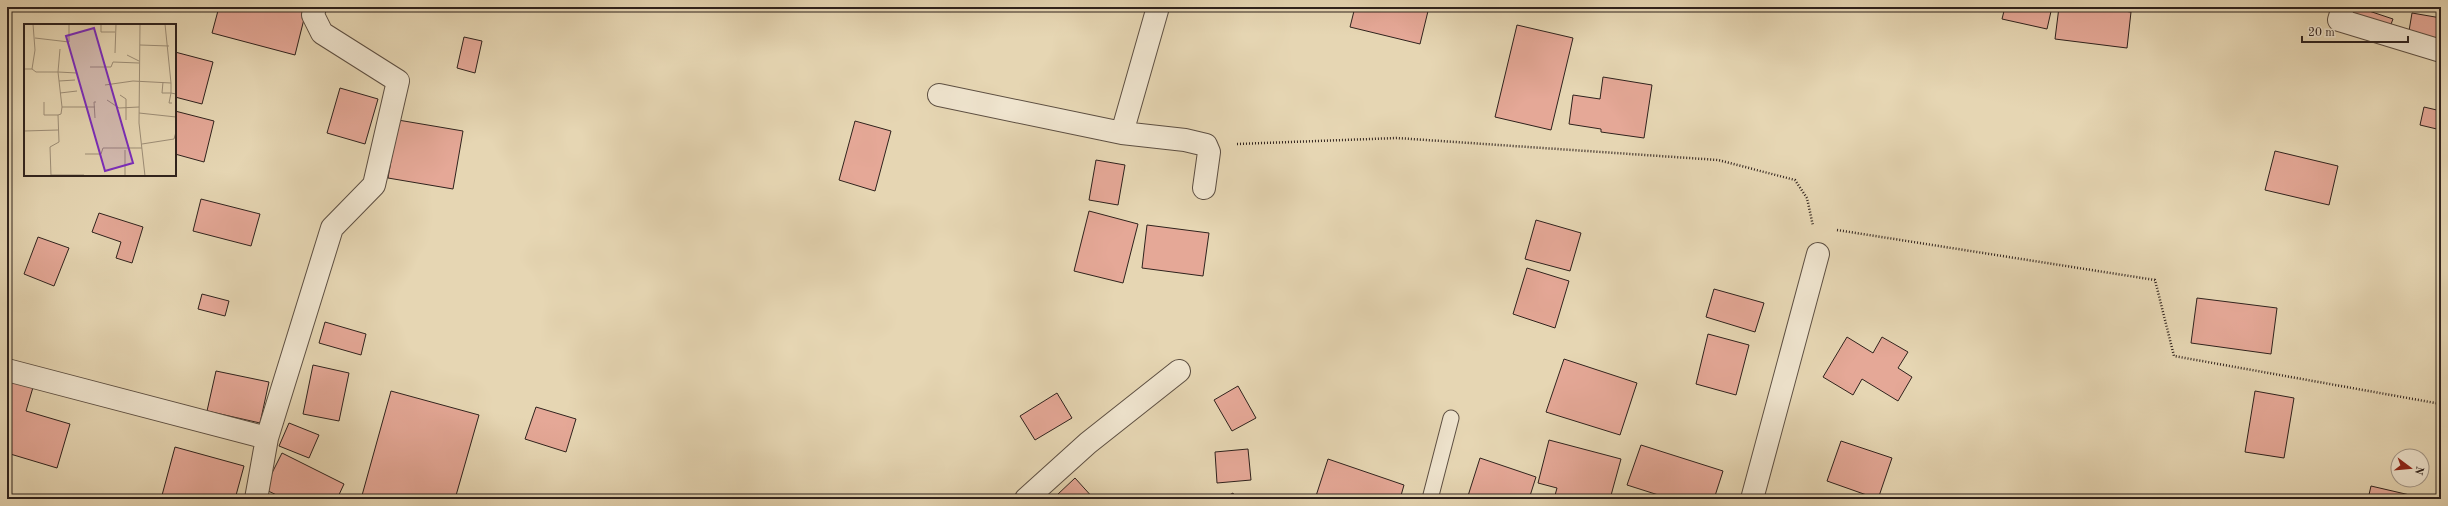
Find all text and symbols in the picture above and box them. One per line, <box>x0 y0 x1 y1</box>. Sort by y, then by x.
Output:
scale bar <box>2302 18 2408 44</box>
inset map <box>24 24 176 176</box>
text: 20 m <box>2308 27 2335 39</box>
north arrow <box>2390 448 2430 488</box>
text: N <box>2412 465 2425 476</box>

